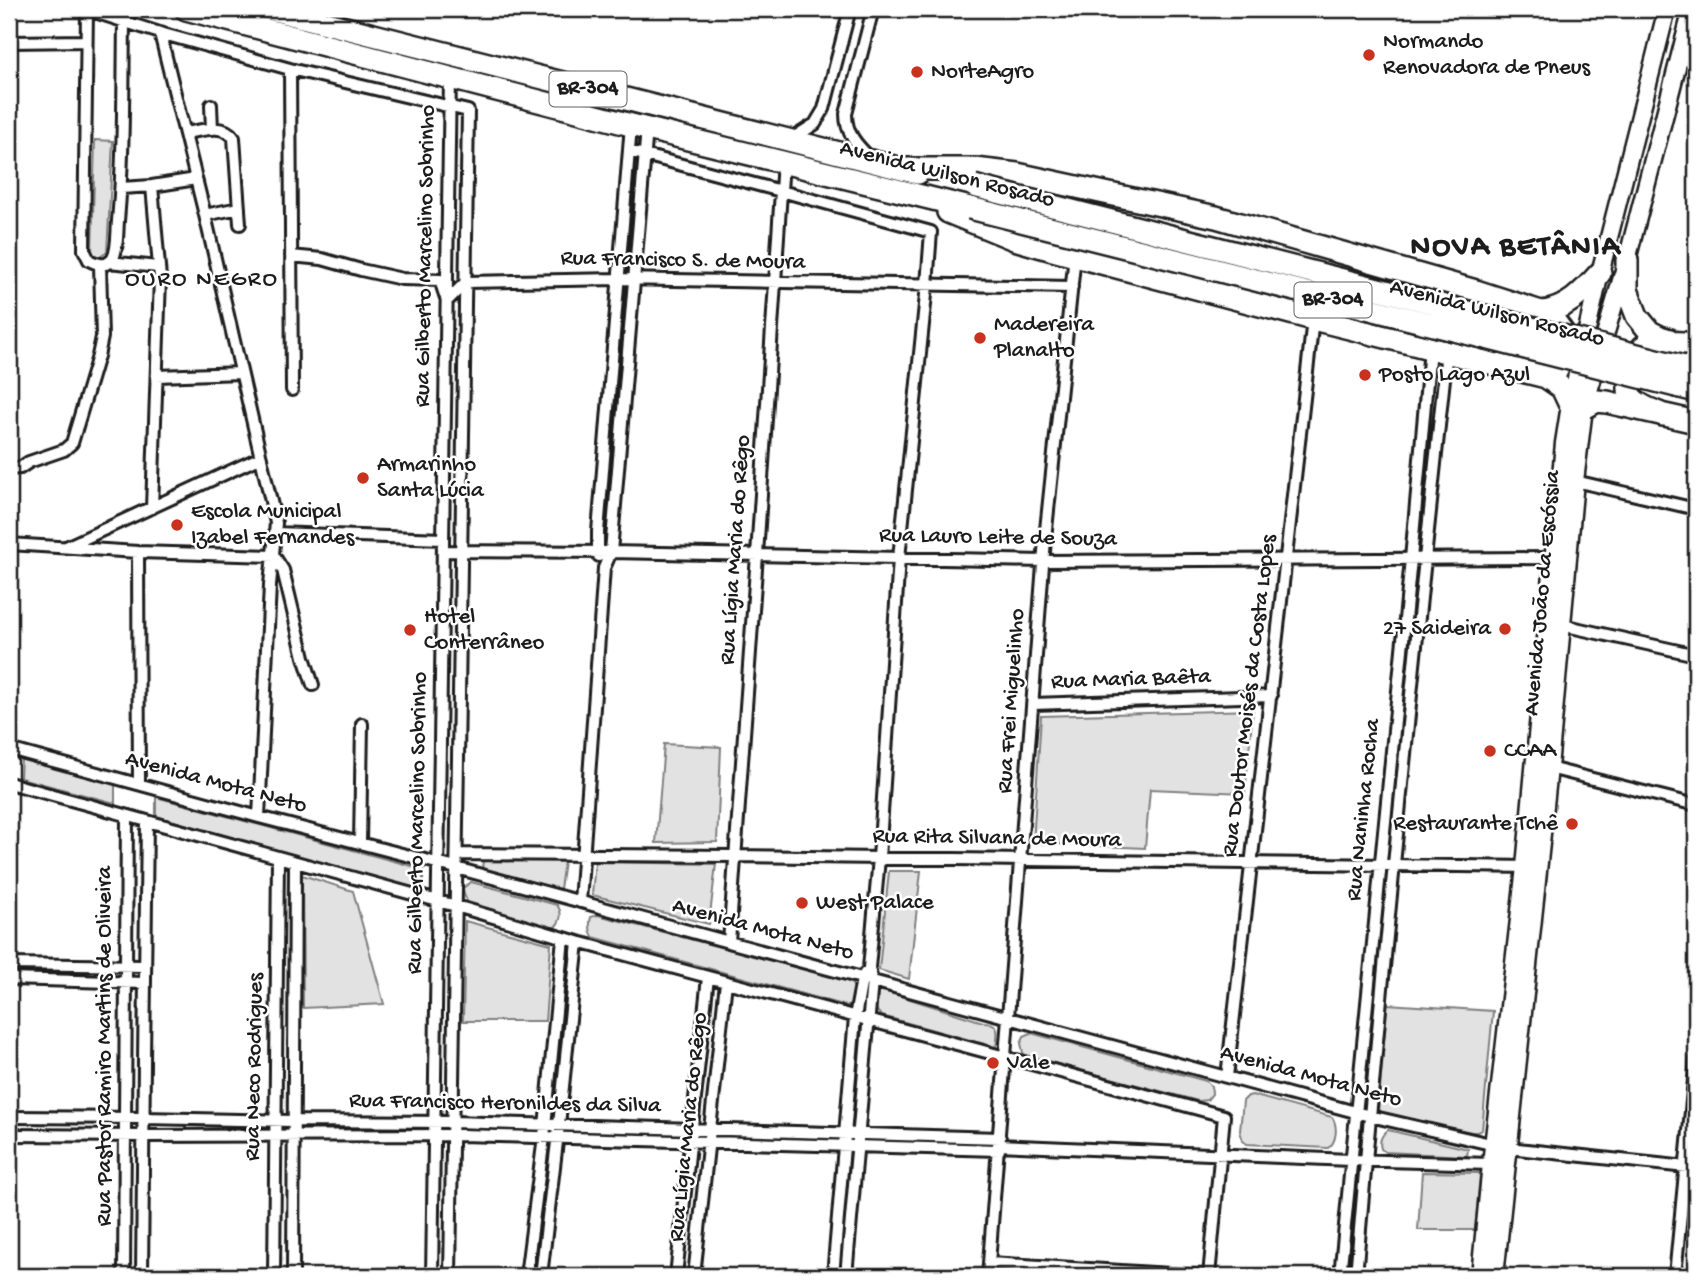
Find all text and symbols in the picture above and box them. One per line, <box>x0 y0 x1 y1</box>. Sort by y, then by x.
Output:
place label: Normando Renovadora de Pneus <box>1383 29 1591 82</box>
marker: Normando Renovadora de Pneus <box>1361 47 1377 63</box>
place label: NorteAgro <box>931 59 1034 86</box>
marker: NorteAgro <box>909 64 925 80</box>
road number: BR-304 <box>550 72 626 106</box>
street label: Rua Gilberto Marcelino Sobrinho <box>410 104 442 407</box>
street label: Avenida Wilson Rosado <box>837 135 1057 215</box>
district label: NOVA BETÂNIA <box>1411 229 1622 266</box>
street label: Rua Francisco S. de Moura <box>560 245 807 277</box>
district label: OURO NEGRO <box>125 266 279 295</box>
street label: Avenida Wilson Rosado <box>1387 274 1607 354</box>
road number: BR-304 <box>1294 282 1372 318</box>
place label: Madereira Planalto <box>993 312 1095 365</box>
marker: Madereira Planalto <box>972 330 988 346</box>
place label: Posto Lago Azul <box>1378 362 1530 389</box>
marker: Posto Lago Azul <box>1357 367 1373 383</box>
street label: Rua Lígia Maria do Rêgo <box>714 434 758 666</box>
place label: Armarinho Santa Lúcia <box>377 452 485 505</box>
street label: Avenida João da Escóssia <box>1519 468 1567 717</box>
marker: Armarinho Santa Lúcia <box>355 470 371 486</box>
place label: Escola Municipal Izabel Fernandes <box>191 499 355 552</box>
marker: Escola Municipal Izabel Fernandes <box>169 517 185 533</box>
street label: Rua Lauro Leite de Souza <box>879 522 1118 554</box>
street label: Rua Doutor Moisés da Costa Lopes <box>1217 533 1283 859</box>
place label: Hotel Conterrâneo <box>424 604 544 657</box>
street label: Rua Frei Miguelinho <box>992 608 1032 794</box>
place label: 27 Saideira <box>1383 616 1492 643</box>
marker: 27 Saideira <box>1497 621 1513 637</box>
marker: Hotel Conterrâneo <box>402 622 418 638</box>
street label: Rua Maria Baêta <box>1051 664 1212 696</box>
street label: Rua Gilberto Marcelino Sobrinho <box>402 671 434 974</box>
street label: Rua Naninha Rocha <box>1341 716 1387 903</box>
place label: CCAA <box>1504 738 1557 765</box>
marker: CCAA <box>1482 743 1498 759</box>
street label: Avenida Mota Neto <box>122 746 310 820</box>
place label: Restaurante Tchê <box>1393 811 1559 838</box>
marker: Restaurante Tchê <box>1564 816 1580 832</box>
street label: Rua Rita Silvana de Moura <box>872 823 1123 855</box>
street label: Rua Pastor Ramiro Martins de Oliveira <box>92 865 119 1226</box>
place label: West Palace <box>816 890 935 917</box>
street label: Avenida Mota Neto <box>669 893 857 967</box>
marker: West Palace <box>794 895 810 911</box>
street label: Rua Neco Rodrigues <box>240 972 270 1161</box>
street label: Rua Lígia Maria do Rêgo <box>664 1011 714 1243</box>
street label: Avenida Mota Neto <box>1217 1040 1405 1114</box>
place label: Vale <box>1006 1050 1051 1077</box>
marker: Vale <box>985 1055 1001 1071</box>
street label: Rua Francisco Heronildes da Silva <box>349 1088 662 1120</box>

